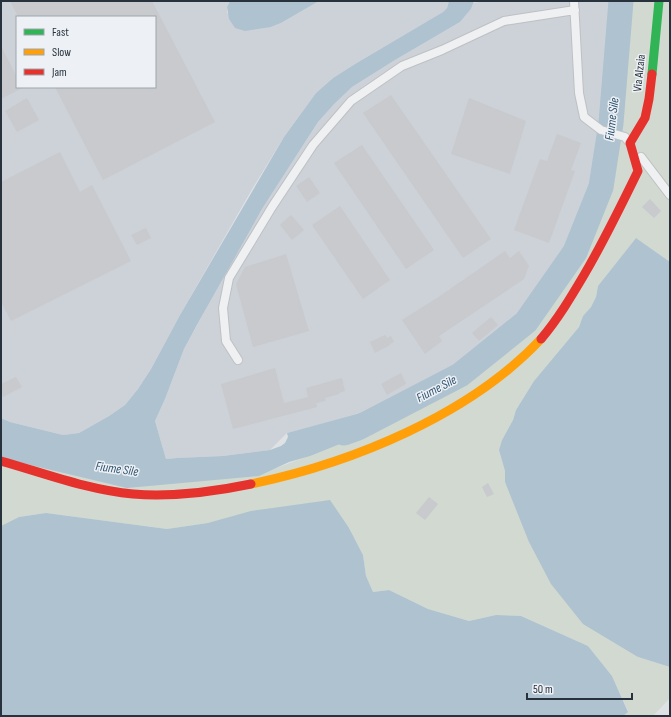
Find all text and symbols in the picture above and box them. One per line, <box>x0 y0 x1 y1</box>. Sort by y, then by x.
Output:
legend <box>16 16 156 88</box>
text: Fast <box>52 25 69 40</box>
text: Slow <box>52 45 71 60</box>
street label: Via Alzaia <box>630 53 649 92</box>
text: Jam <box>51 65 67 80</box>
water label: Fiume Sile <box>601 97 623 142</box>
water label: Fiume Sile <box>414 372 459 406</box>
water label: Fiume Sile <box>94 458 139 480</box>
scale bar <box>527 675 632 701</box>
text: 50 m <box>533 682 553 697</box>

